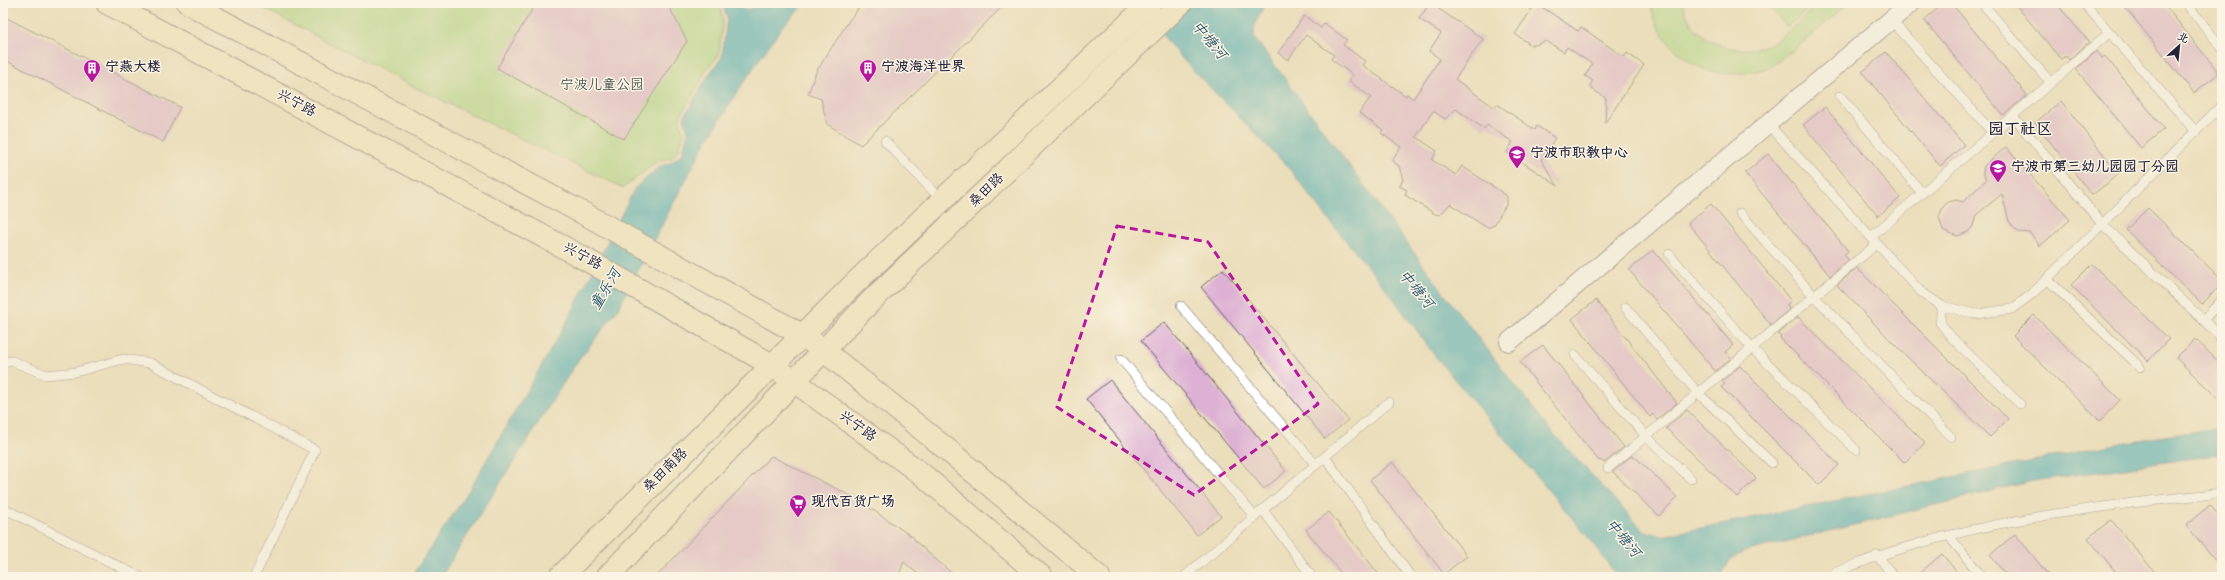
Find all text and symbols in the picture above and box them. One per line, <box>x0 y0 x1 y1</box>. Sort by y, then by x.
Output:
water label: 中塘河 <box>1185 17 1233 68</box>
north arrow <box>2159 26 2199 66</box>
text: 北 <box>2174 29 2191 48</box>
building icon: 宁燕大楼 <box>82 58 102 83</box>
place label: 宁燕大楼 <box>105 58 161 78</box>
building icon: 宁波海洋世界 <box>858 58 878 83</box>
place label: 宁波海洋世界 <box>881 58 965 78</box>
park label: 宁波儿童公园 <box>560 76 644 96</box>
street label: 兴宁路 <box>273 85 319 123</box>
district label: 园丁社区 <box>1988 119 2052 142</box>
school or university icon: 宁波市职教中心 <box>1507 144 1527 169</box>
place label: 宁波市职教中心 <box>1530 144 1628 164</box>
school or university icon: 宁波市第三幼儿园园丁分园 <box>1988 158 2008 183</box>
place label: 宁波市第三幼儿园园丁分园 <box>2011 158 2179 178</box>
street label: 桑田路 <box>965 169 1009 213</box>
street label: 兴宁路 <box>559 238 605 276</box>
water label: 童乐河 <box>586 262 630 315</box>
water label: 中塘河 <box>1392 266 1440 317</box>
street label: 兴宁路 <box>834 407 880 447</box>
street label: 桑田南路 <box>639 444 693 498</box>
supermarket icon: 现代百货广场 <box>788 493 808 518</box>
place label: 现代百货广场 <box>811 493 895 513</box>
water label: 中塘河 <box>1599 515 1647 566</box>

